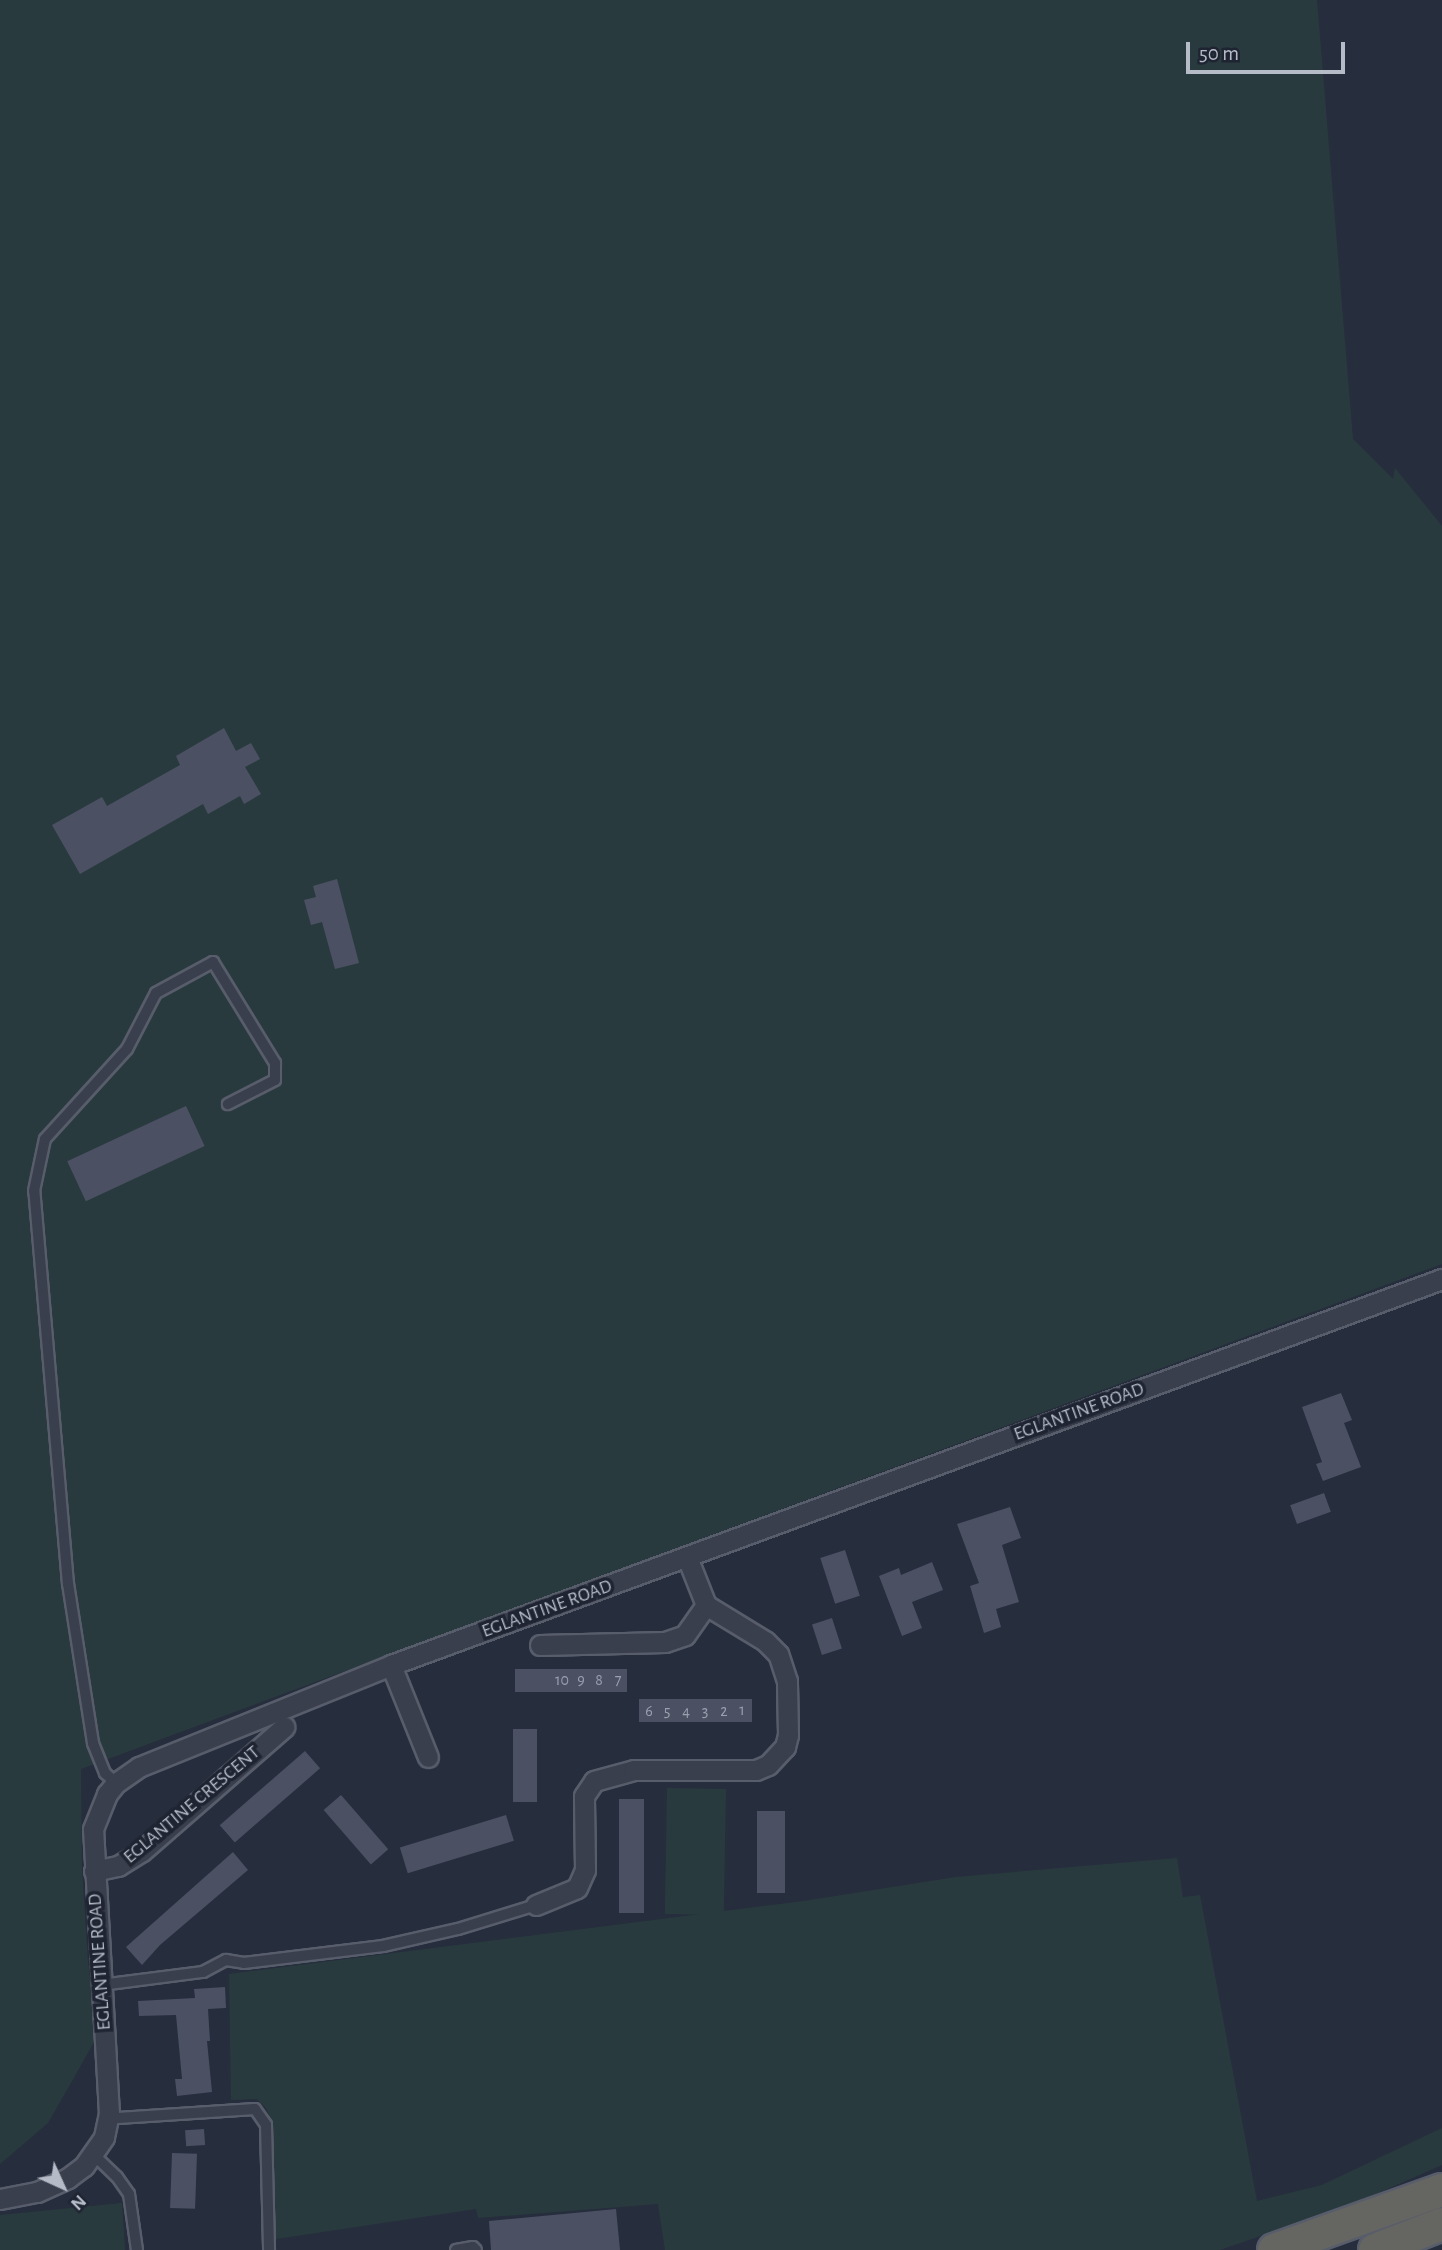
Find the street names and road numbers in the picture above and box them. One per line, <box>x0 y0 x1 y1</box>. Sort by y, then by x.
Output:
street label: EGLANTINE ROAD <box>1011 1378 1147 1446</box>
street label: EGLANTINE ROAD <box>479 1575 615 1643</box>
street label: EGLANTINE CRESCENT <box>119 1741 265 1869</box>
street label: EGLANTINE ROAD <box>84 1893 116 2031</box>

